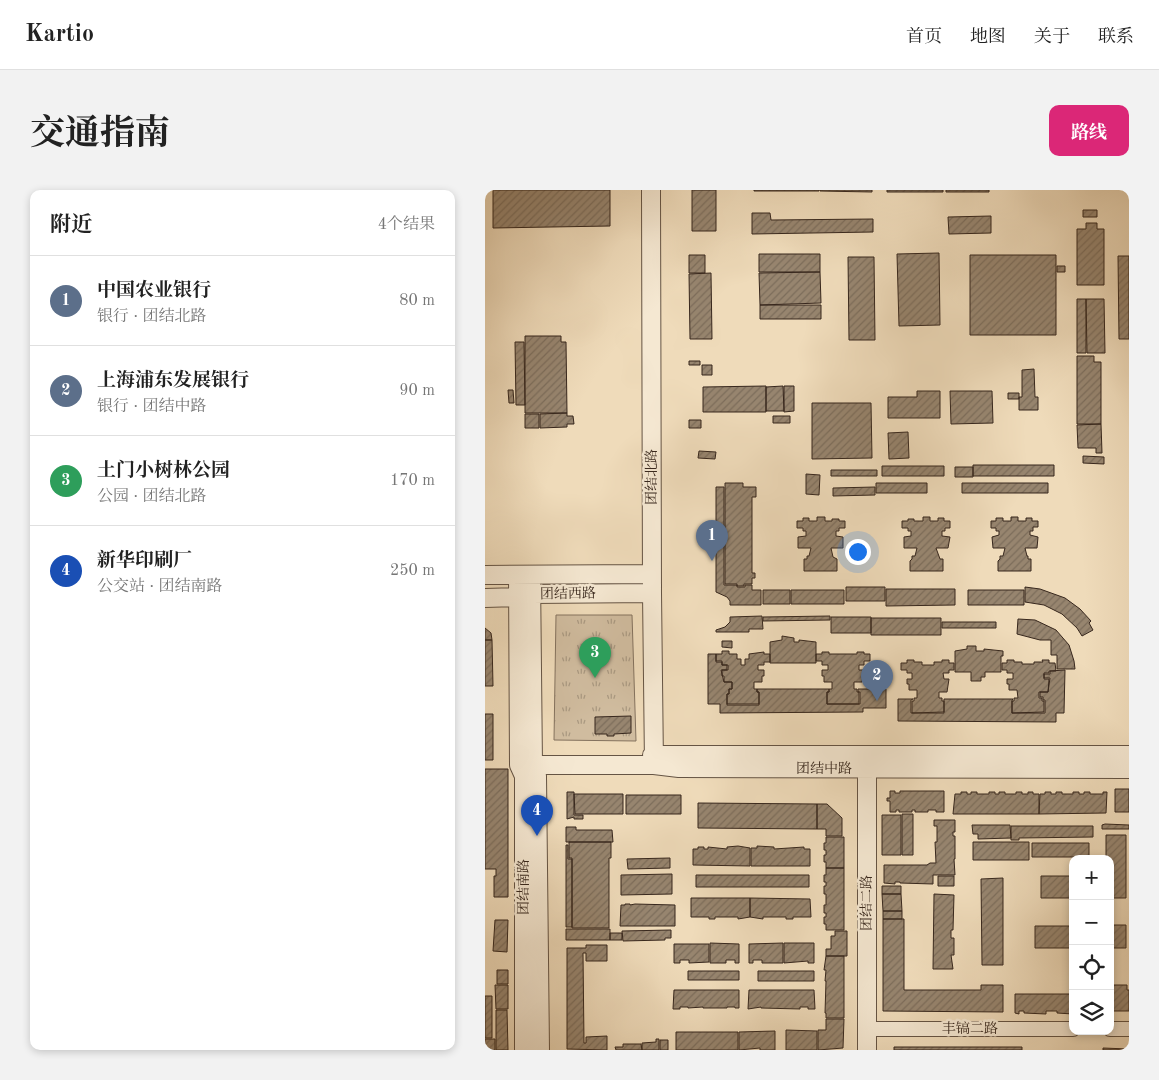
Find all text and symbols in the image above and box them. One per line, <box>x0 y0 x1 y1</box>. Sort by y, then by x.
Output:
text: Kartio <box>25 23 94 47</box>
text: 首页 <box>906 28 942 46</box>
text: 地图 <box>970 28 1006 46</box>
text: 关于 <box>1034 28 1070 46</box>
text: 联系 <box>1098 28 1134 46</box>
button: 路线 <box>1049 105 1129 156</box>
text: 交通指南 <box>30 117 170 152</box>
text: 附近 <box>50 215 92 236</box>
text: 4个结果 <box>378 217 435 233</box>
text: 中国农业银行 <box>97 282 211 301</box>
text: 1 <box>61 293 71 309</box>
text: 80 m <box>399 293 435 309</box>
text: 银行 · 团结北路 <box>97 309 206 325</box>
text: 上海浦东发展银行 <box>97 372 249 391</box>
text: 2 <box>61 383 71 399</box>
text: 90 m <box>399 383 435 399</box>
text: 银行 · 团结中路 <box>97 399 206 415</box>
street label: 团结北路 <box>644 449 659 505</box>
text: 土门小树林公园 <box>97 462 230 481</box>
text: 3 <box>61 473 71 489</box>
text: 170 m <box>390 473 435 489</box>
text: 公园 · 团结北路 <box>97 489 206 505</box>
pin: 1 <box>696 520 728 561</box>
your location <box>845 539 871 565</box>
text: 新华印刷厂 <box>97 552 192 571</box>
text: 4 <box>61 563 71 579</box>
text: 250 m <box>390 563 435 579</box>
text: 公交站 · 团结南路 <box>97 579 222 595</box>
street label: 团结西路 <box>540 586 596 601</box>
pin: 3 <box>579 637 611 678</box>
pin: 2 <box>861 660 893 701</box>
street label: 团结中路 <box>796 761 852 776</box>
pin: 4 <box>521 795 553 836</box>
map controls <box>1069 855 1114 1035</box>
button: + <box>1069 855 1114 900</box>
street label: 团结南路 <box>516 859 531 915</box>
street label: 团结二路 <box>859 875 874 931</box>
button: − <box>1069 900 1114 945</box>
button: locate <box>1069 945 1114 990</box>
button: layers <box>1069 990 1114 1035</box>
street label: 丰镐二路 <box>942 1021 998 1036</box>

